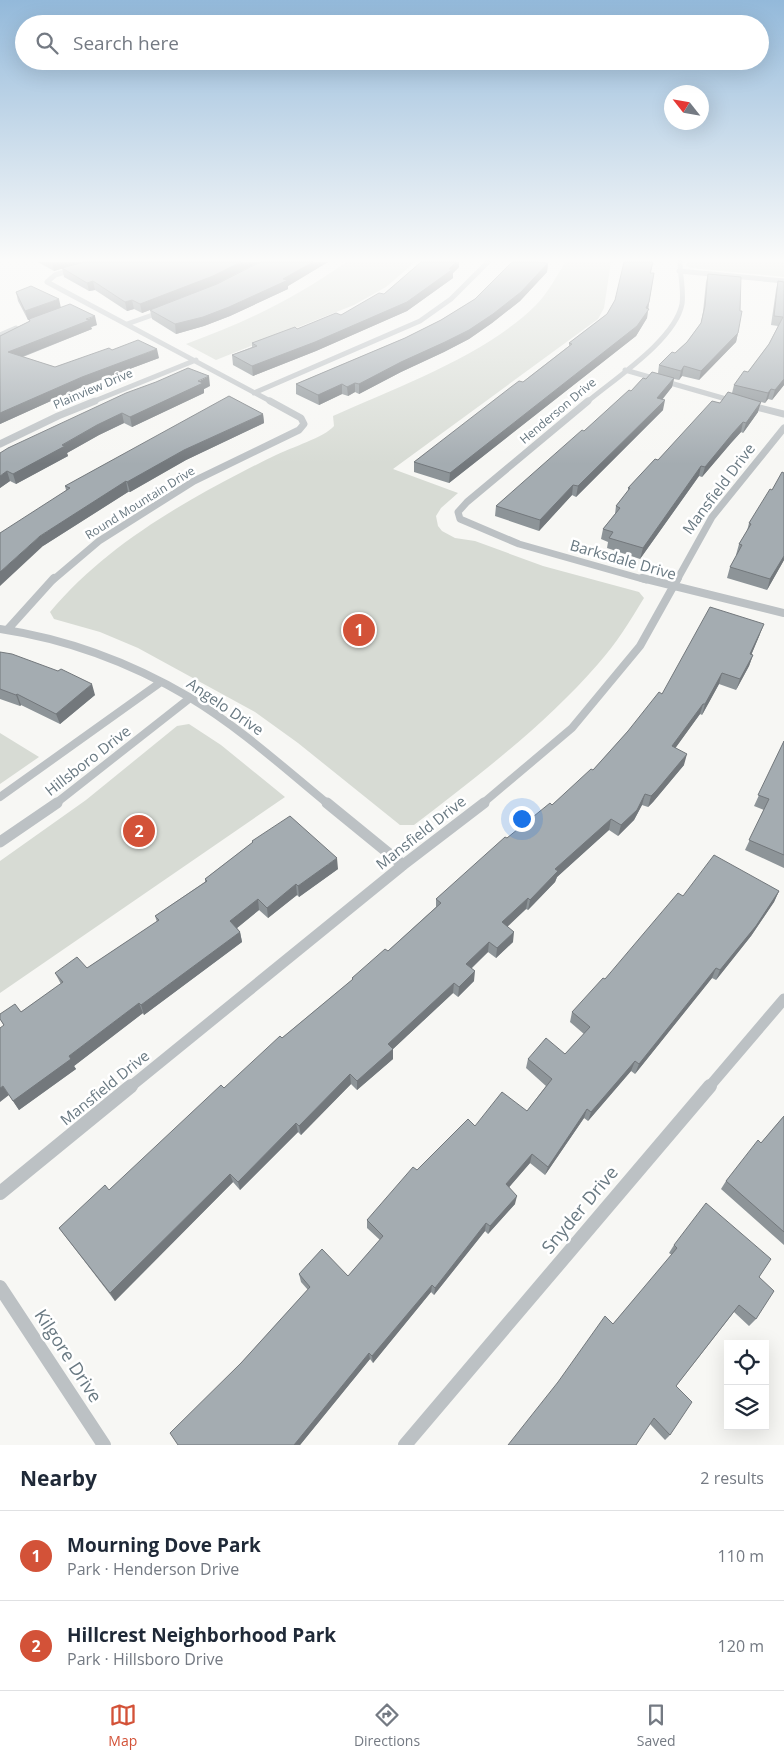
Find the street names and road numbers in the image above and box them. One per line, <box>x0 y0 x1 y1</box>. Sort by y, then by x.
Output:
street label: Plainview Drive <box>50 364 135 413</box>
street label: Henderson Drive <box>516 373 600 448</box>
street label: Mansfield Drive <box>677 439 759 538</box>
street label: Round Mountain Drive <box>82 462 198 543</box>
street label: Barksdale Drive <box>568 534 679 584</box>
street label: Angelo Drive <box>183 673 268 739</box>
street label: Hillsboro Drive <box>40 720 134 800</box>
street label: Mansfield Drive <box>371 791 469 874</box>
street label: Mansfield Drive <box>56 1045 153 1129</box>
street label: Snyder Drive <box>536 1161 623 1258</box>
street label: Kilgore Drive <box>30 1304 108 1407</box>

